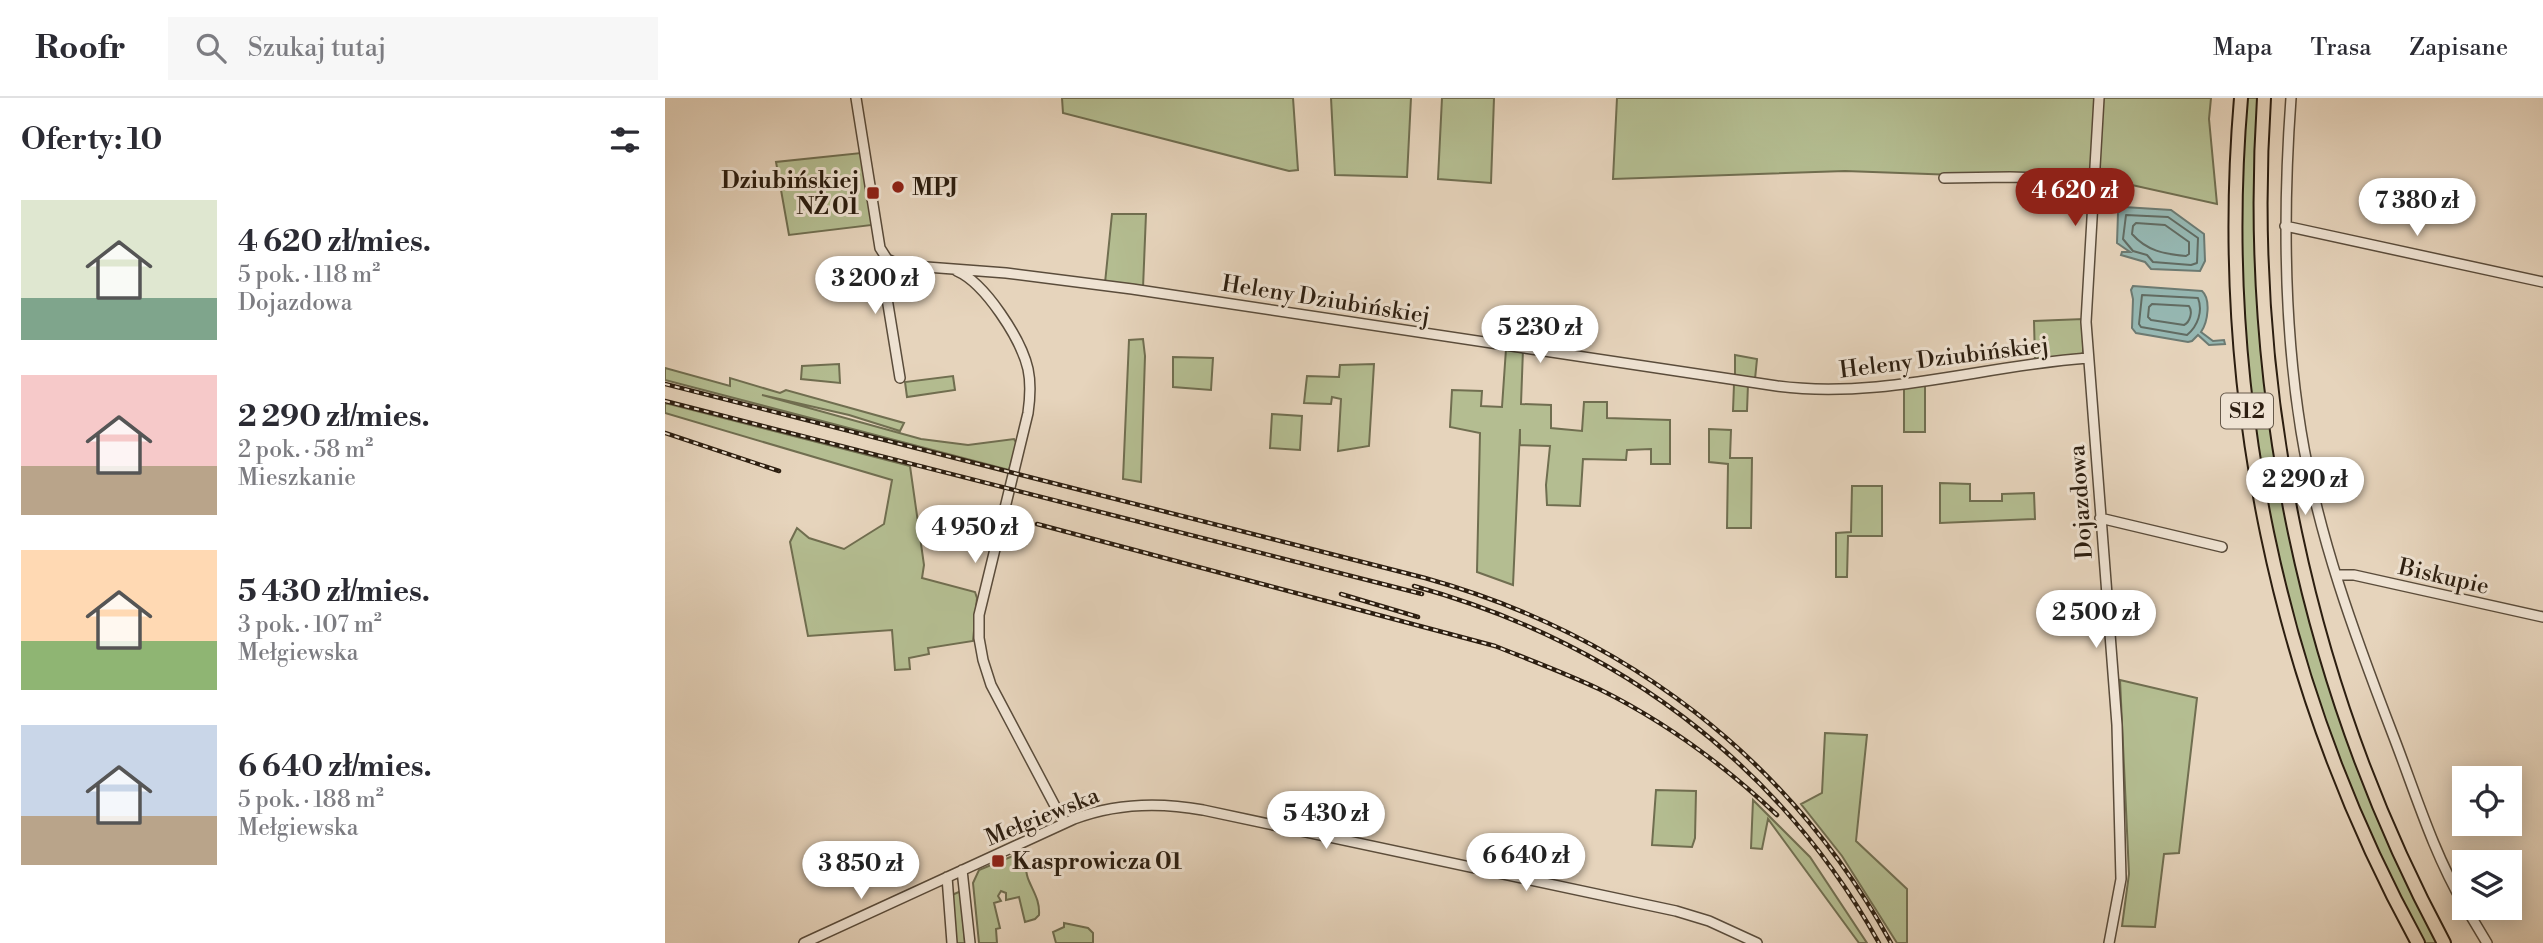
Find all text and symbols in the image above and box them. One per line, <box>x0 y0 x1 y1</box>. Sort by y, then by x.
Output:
search box <box>168 17 658 80</box>
text: Roofr <box>35 28 126 69</box>
icon: search <box>192 29 230 67</box>
text: Szukaj tutaj <box>248 32 386 64</box>
text: Mapa <box>2213 33 2272 63</box>
text: Trasa <box>2310 33 2371 63</box>
text: Zapisane <box>2409 33 2508 63</box>
text: Oferty: 10 <box>21 121 162 159</box>
icon: filters <box>606 121 644 159</box>
place label: Dziubińskiej NŻ 01 <box>721 167 859 221</box>
pin: 4 620 zł <box>2003 169 2147 228</box>
place label: MPJ <box>912 174 958 202</box>
text: 4 620 zł <box>2032 177 2118 205</box>
pin: 7 380 zł <box>2345 178 2489 238</box>
marker: MPJ <box>890 179 906 195</box>
marker: Dziubińskiej NŻ 01 <box>865 185 881 201</box>
text: 7 380 zł <box>2375 187 2459 215</box>
text: 4 620 zł/mies. <box>238 223 431 261</box>
icon: home <box>77 228 161 312</box>
pin: 3 200 zł <box>803 256 947 316</box>
text: 5 pok. · 118 m² <box>238 261 380 289</box>
text: 3 200 zł <box>831 265 919 293</box>
street label: Heleny Dziubińskiej <box>1220 270 1432 330</box>
text: Dojazdowa <box>238 289 352 317</box>
pin: 5 230 zł <box>1468 306 1612 365</box>
text: 5 230 zł <box>1497 314 1583 342</box>
street label: Heleny Dziubińskiej <box>1838 331 2050 385</box>
road number: S12 <box>2221 394 2273 428</box>
text: 2 290 zł/mies. <box>238 398 430 436</box>
icon: home <box>77 403 161 487</box>
text: 2 pok. · 58 m² <box>238 436 373 464</box>
street label: Dojazdowa <box>2063 444 2099 560</box>
pin: 2 290 zł <box>2233 458 2377 517</box>
text: Mieszkanie <box>238 464 356 492</box>
text: 2 290 zł <box>2262 466 2348 494</box>
pin: 4 950 zł <box>903 505 1047 565</box>
text: 4 950 zł <box>932 514 1018 542</box>
street label: Biskupie <box>2395 553 2492 601</box>
text: 5 430 zł/mies. <box>238 573 430 611</box>
icon: home <box>77 578 161 662</box>
pin: 2 500 zł <box>2024 590 2168 650</box>
text: 2 500 zł <box>2052 599 2140 627</box>
text: 3 pok. · 107 m² <box>238 611 382 639</box>
text: Mełgiewska <box>238 639 358 667</box>
text: 6 640 zł/mies. <box>238 748 432 786</box>
icon: home <box>77 753 161 837</box>
map controls <box>2452 766 2522 920</box>
button: locate <box>2452 766 2522 836</box>
street label: Mełgiewska <box>981 781 1104 852</box>
text: 5 pok. · 188 m² <box>238 786 384 814</box>
pin: 5 430 zł <box>1254 792 1398 851</box>
text: 5 430 zł <box>1283 800 1369 828</box>
text: Mełgiewska <box>238 814 358 842</box>
pin: 6 640 zł <box>1454 834 1598 893</box>
pin: 3 850 zł <box>789 842 933 901</box>
text: 6 640 zł <box>1482 842 1570 870</box>
place label: Kasprowicza 01 <box>1012 848 1182 876</box>
text: 3 850 zł <box>818 850 904 878</box>
button: layers <box>2452 850 2522 920</box>
marker: Kasprowicza 01 <box>990 853 1006 869</box>

